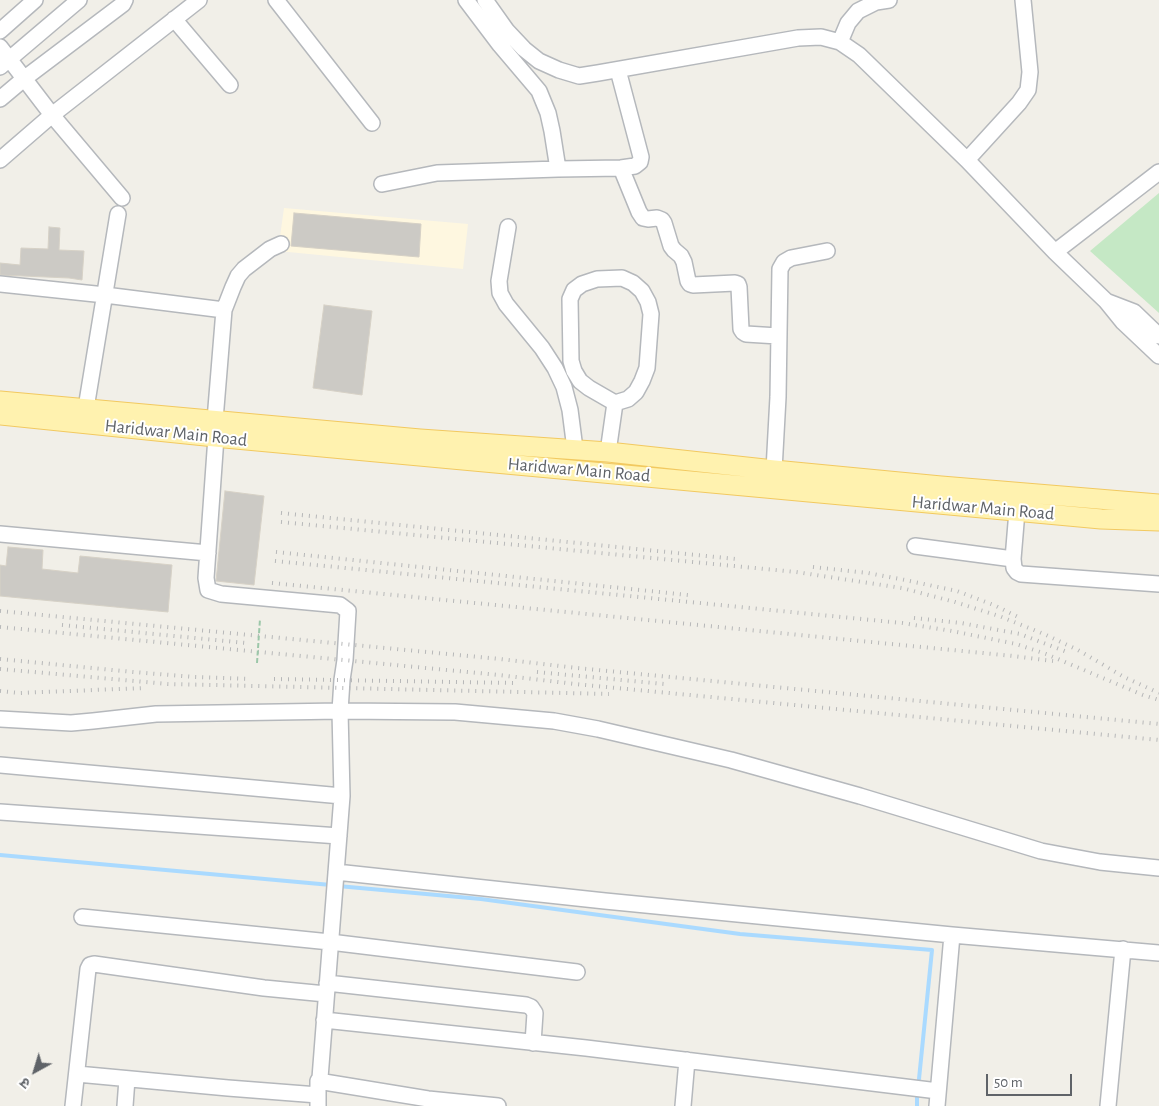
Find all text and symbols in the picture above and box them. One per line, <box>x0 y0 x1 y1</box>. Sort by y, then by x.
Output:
street label: Haridwar Main Road <box>104 415 248 451</box>
street label: Haridwar Main Road <box>507 453 651 487</box>
street label: Haridwar Main Road <box>911 491 1055 525</box>
north arrow <box>10 1046 60 1096</box>
scale bar <box>989 1064 1075 1096</box>
text: उ <box>18 1075 33 1091</box>
text: 50 m <box>994 1075 1023 1090</box>

